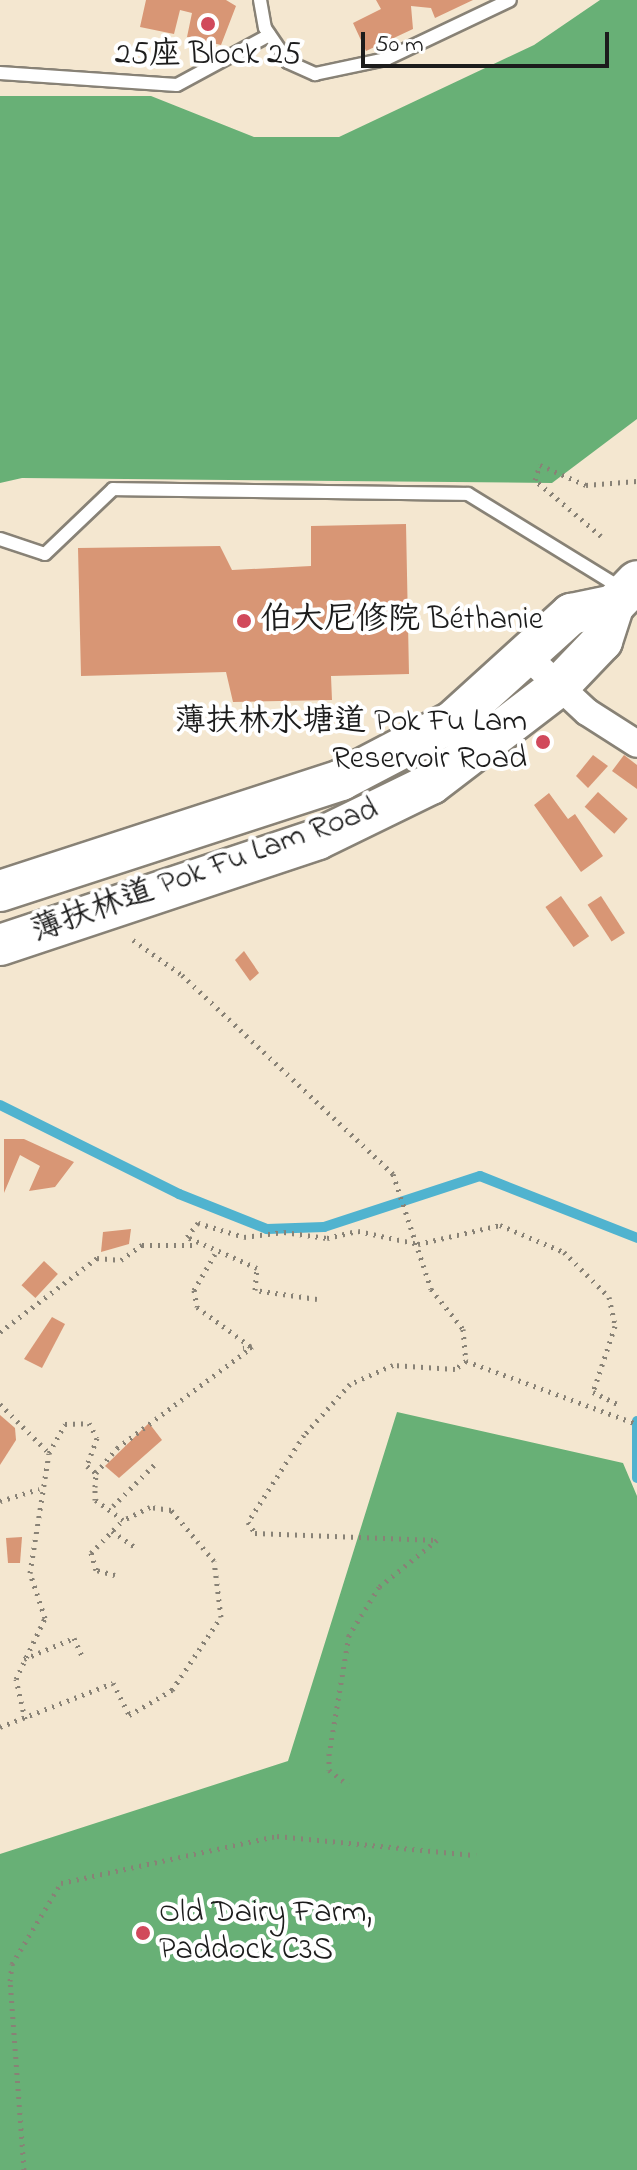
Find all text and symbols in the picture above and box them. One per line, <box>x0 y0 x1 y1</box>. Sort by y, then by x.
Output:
marker: 25座 Block 25 <box>199 15 217 33</box>
scale bar <box>365 16 613 66</box>
text: 50 m <box>375 28 424 63</box>
place label: 25座 Block 25 <box>115 37 301 75</box>
place label: 伯大尼修院 Béthanie <box>260 602 543 640</box>
marker: 伯大尼修院 Béthanie <box>235 612 253 630</box>
place label: 薄扶林水塘道 Pok Fu Lam Reservoir Road <box>174 705 527 780</box>
marker: 薄扶林水塘道 Pok Fu Lam Reservoir Road <box>534 733 552 751</box>
street label: 薄扶林道 Pok Fu Lam Road <box>26 791 384 953</box>
place label: Old Dairy Farm, Paddock C3S <box>159 1896 372 1971</box>
marker: Old Dairy Farm, Paddock C3S <box>134 1924 152 1942</box>

